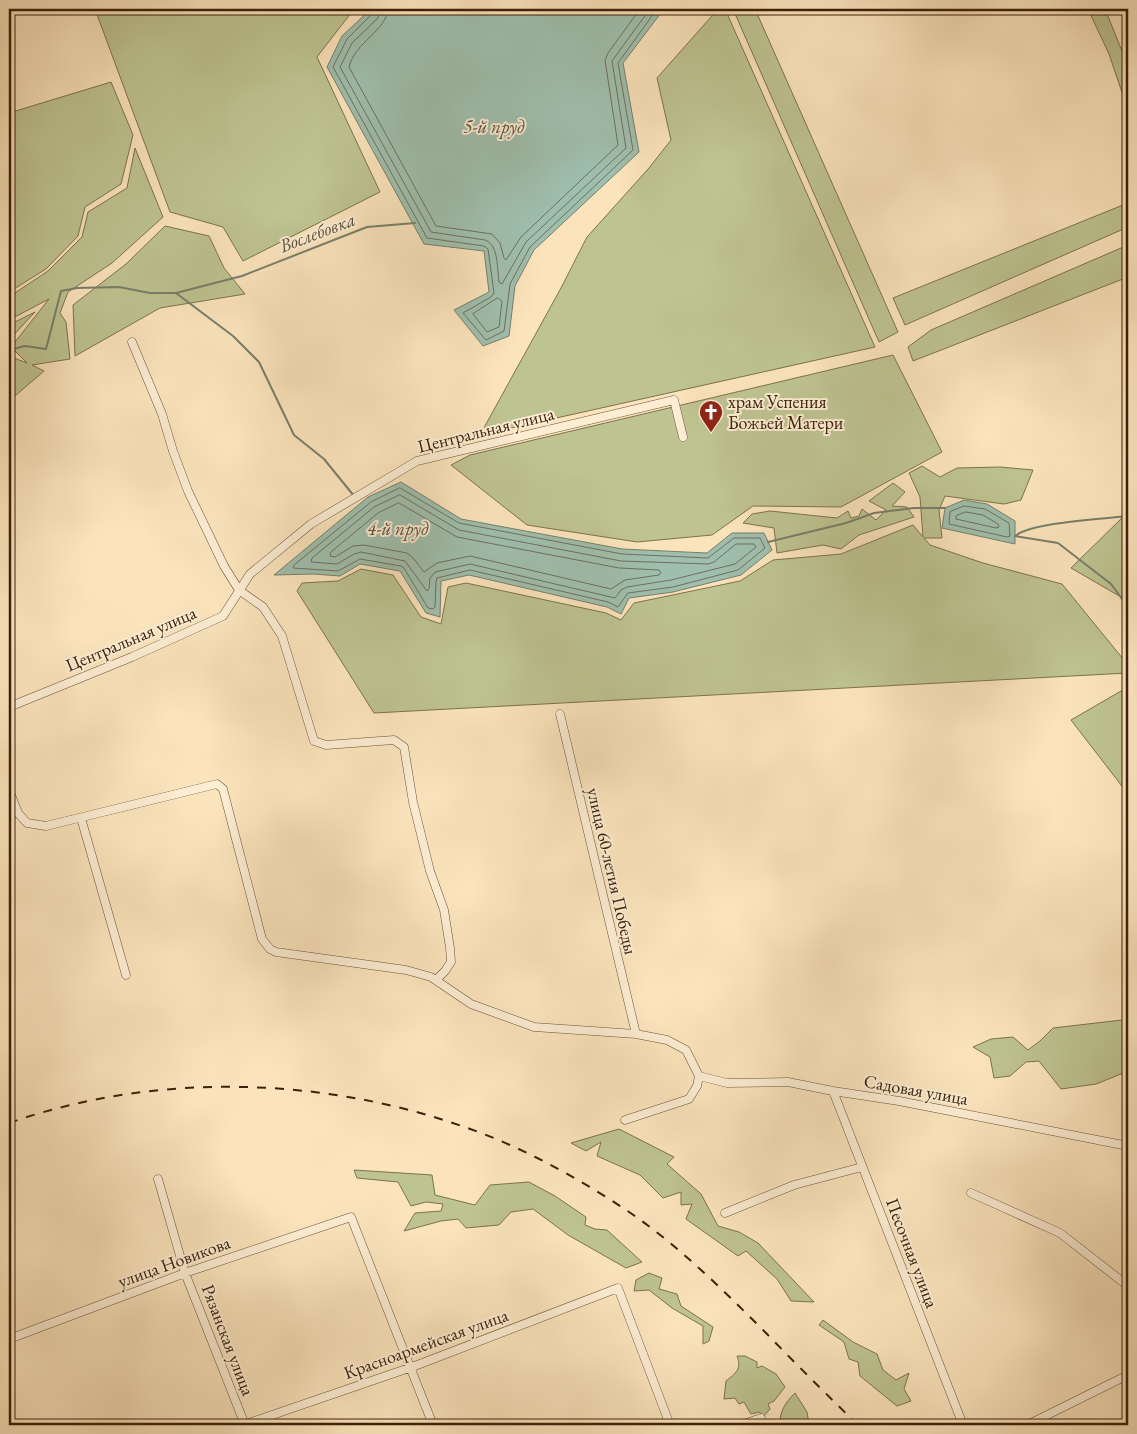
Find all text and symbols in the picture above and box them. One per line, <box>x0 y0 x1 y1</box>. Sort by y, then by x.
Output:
water label: 5-й пруд <box>463 114 525 139</box>
water label: Вослебовка <box>275 207 359 259</box>
place label: храм Успения Божьей Матери <box>728 390 844 434</box>
church icon: храм Успения Божьей Матери <box>698 399 724 433</box>
street label: Центральная улица <box>415 401 557 458</box>
water label: 4-й пруд <box>367 516 429 541</box>
street label: Центральная улица <box>62 600 200 676</box>
street label: улица 60-летия Победы <box>582 785 643 957</box>
street label: Садовая улица <box>862 1069 971 1110</box>
street label: Песочная улица <box>881 1195 944 1312</box>
street label: улица Новикова <box>114 1230 234 1293</box>
street label: Рязанская улица <box>197 1281 260 1399</box>
street label: Красноармейская улица <box>340 1303 512 1384</box>

